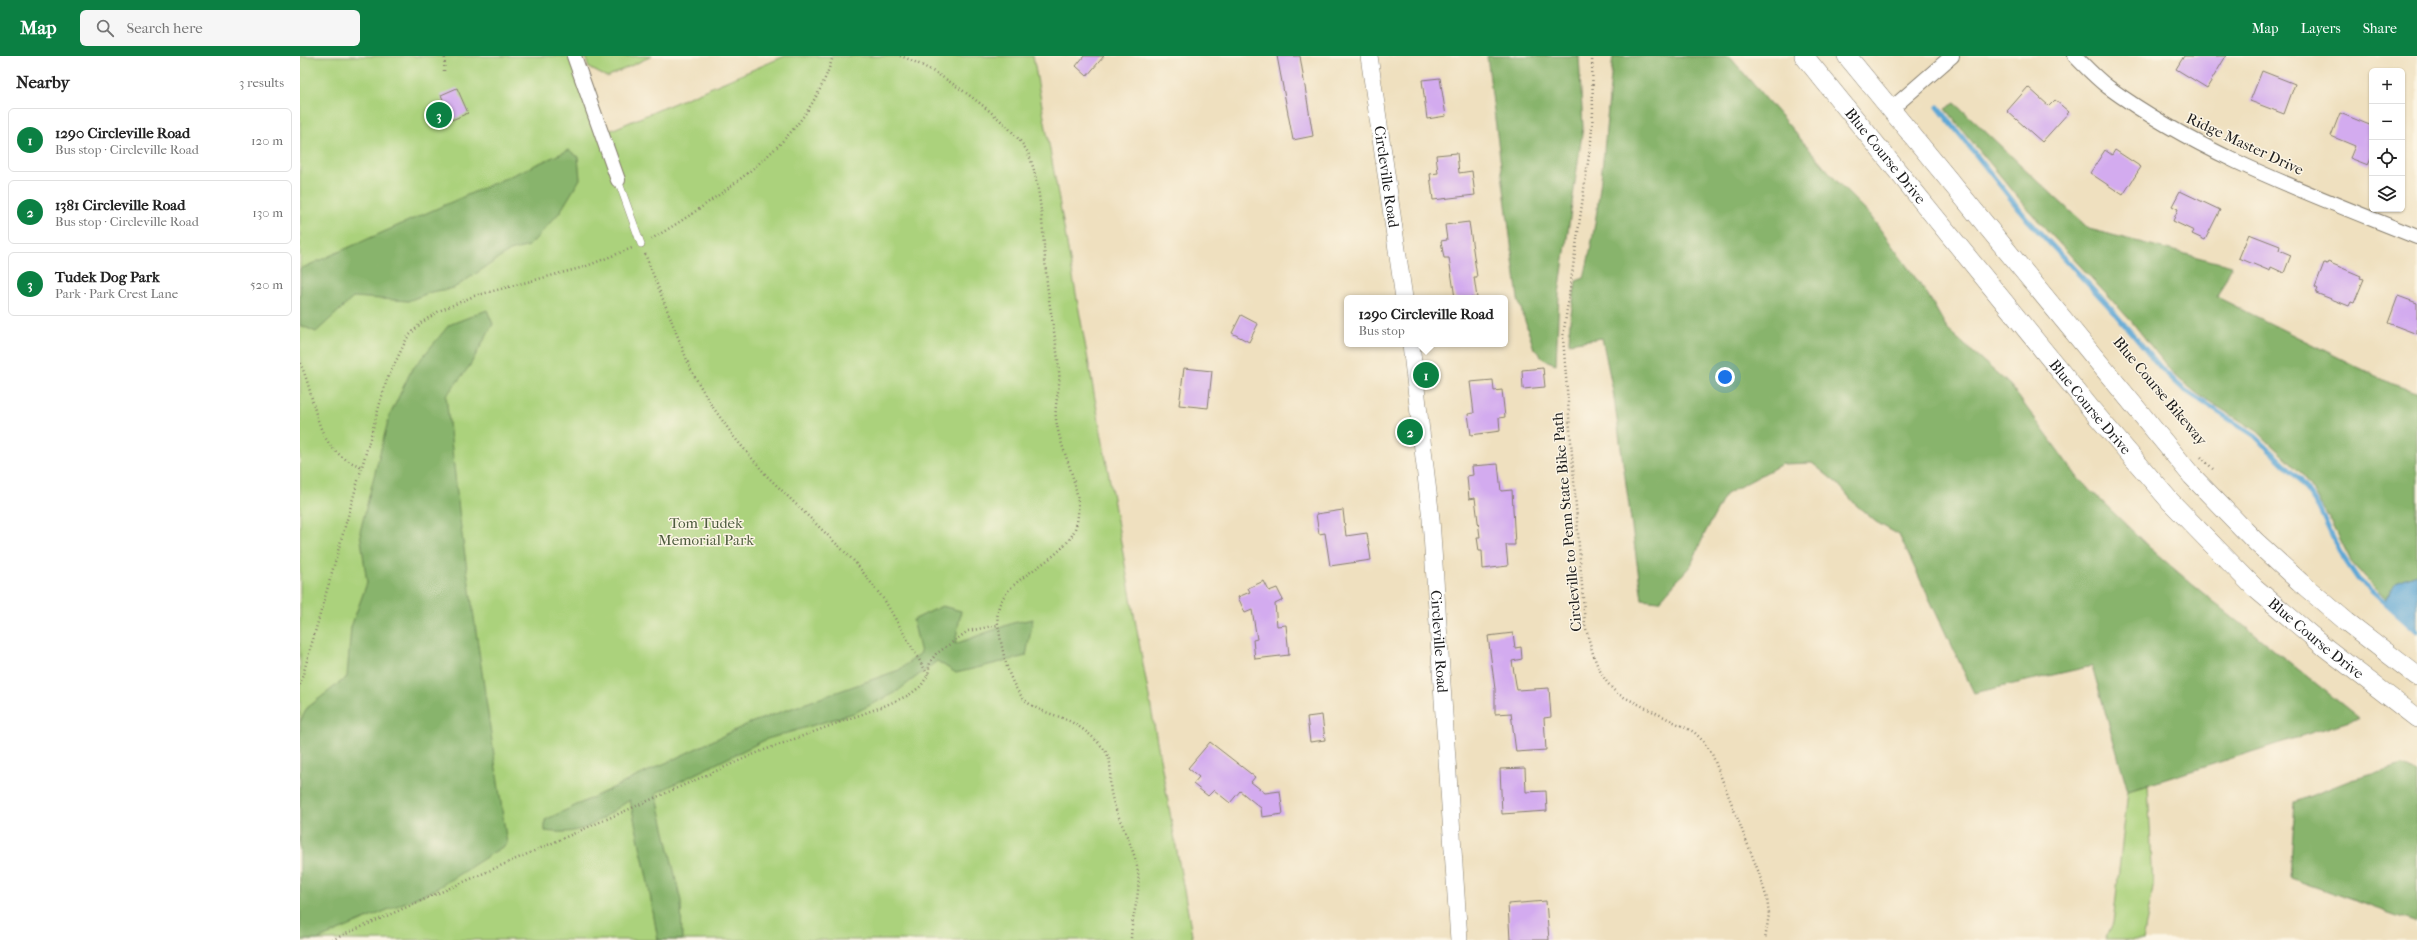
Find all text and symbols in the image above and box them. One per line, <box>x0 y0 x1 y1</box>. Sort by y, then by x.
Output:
search box <box>80 10 360 46</box>
text: Map <box>20 17 56 39</box>
icon: search <box>94 17 116 39</box>
text: Search here <box>126 19 203 37</box>
text: Map <box>2252 20 2279 37</box>
text: Layers <box>2301 20 2341 37</box>
text: Share <box>2363 20 2397 37</box>
map controls <box>2369 68 2405 212</box>
button: + <box>2369 68 2405 104</box>
text: Nearby <box>16 72 70 92</box>
text: 3 results <box>239 75 284 90</box>
pin: 3 <box>426 100 452 130</box>
button: − <box>2369 104 2405 140</box>
street label: Blue Course Drive <box>1841 105 1930 208</box>
street label: Ridge Master Drive <box>2184 109 2307 179</box>
text: 1290 Circleville Road <box>55 124 190 142</box>
street label: Circleville Road <box>1370 125 1403 230</box>
text: 1 <box>28 133 32 148</box>
text: 120 m <box>251 133 283 148</box>
button: locate <box>2369 140 2405 176</box>
text: Bus stop · Circleville Road <box>55 142 199 157</box>
button: layers <box>2369 176 2405 212</box>
text: 1381 Circleville Road <box>55 196 185 214</box>
text: 2 <box>27 205 33 220</box>
text: 130 m <box>252 205 283 220</box>
text: Bus stop · Circleville Road <box>55 214 199 229</box>
text: Tudek Dog Park <box>55 268 160 286</box>
text: 3 <box>27 277 33 292</box>
text: 520 m <box>250 277 283 292</box>
text: Park · Park Crest Lane <box>55 286 178 301</box>
popup <box>1344 295 1508 347</box>
text: 1290 Circleville Road <box>1358 305 1494 323</box>
text: Bus stop <box>1358 323 1405 338</box>
street label: Blue Course Bikeway <box>2109 333 2211 450</box>
street label: Blue Course Drive <box>2045 356 2135 459</box>
pin: 1 <box>1413 360 1439 390</box>
your location <box>1715 367 1735 387</box>
street label: Circleville to Penn State Bike Path <box>1548 411 1586 633</box>
pin: 2 <box>1397 417 1423 447</box>
park label: Tom Tudek Memorial Park <box>658 514 754 549</box>
street label: Circleville Road <box>1427 590 1452 694</box>
street label: Blue Course Drive <box>2265 594 2368 683</box>

